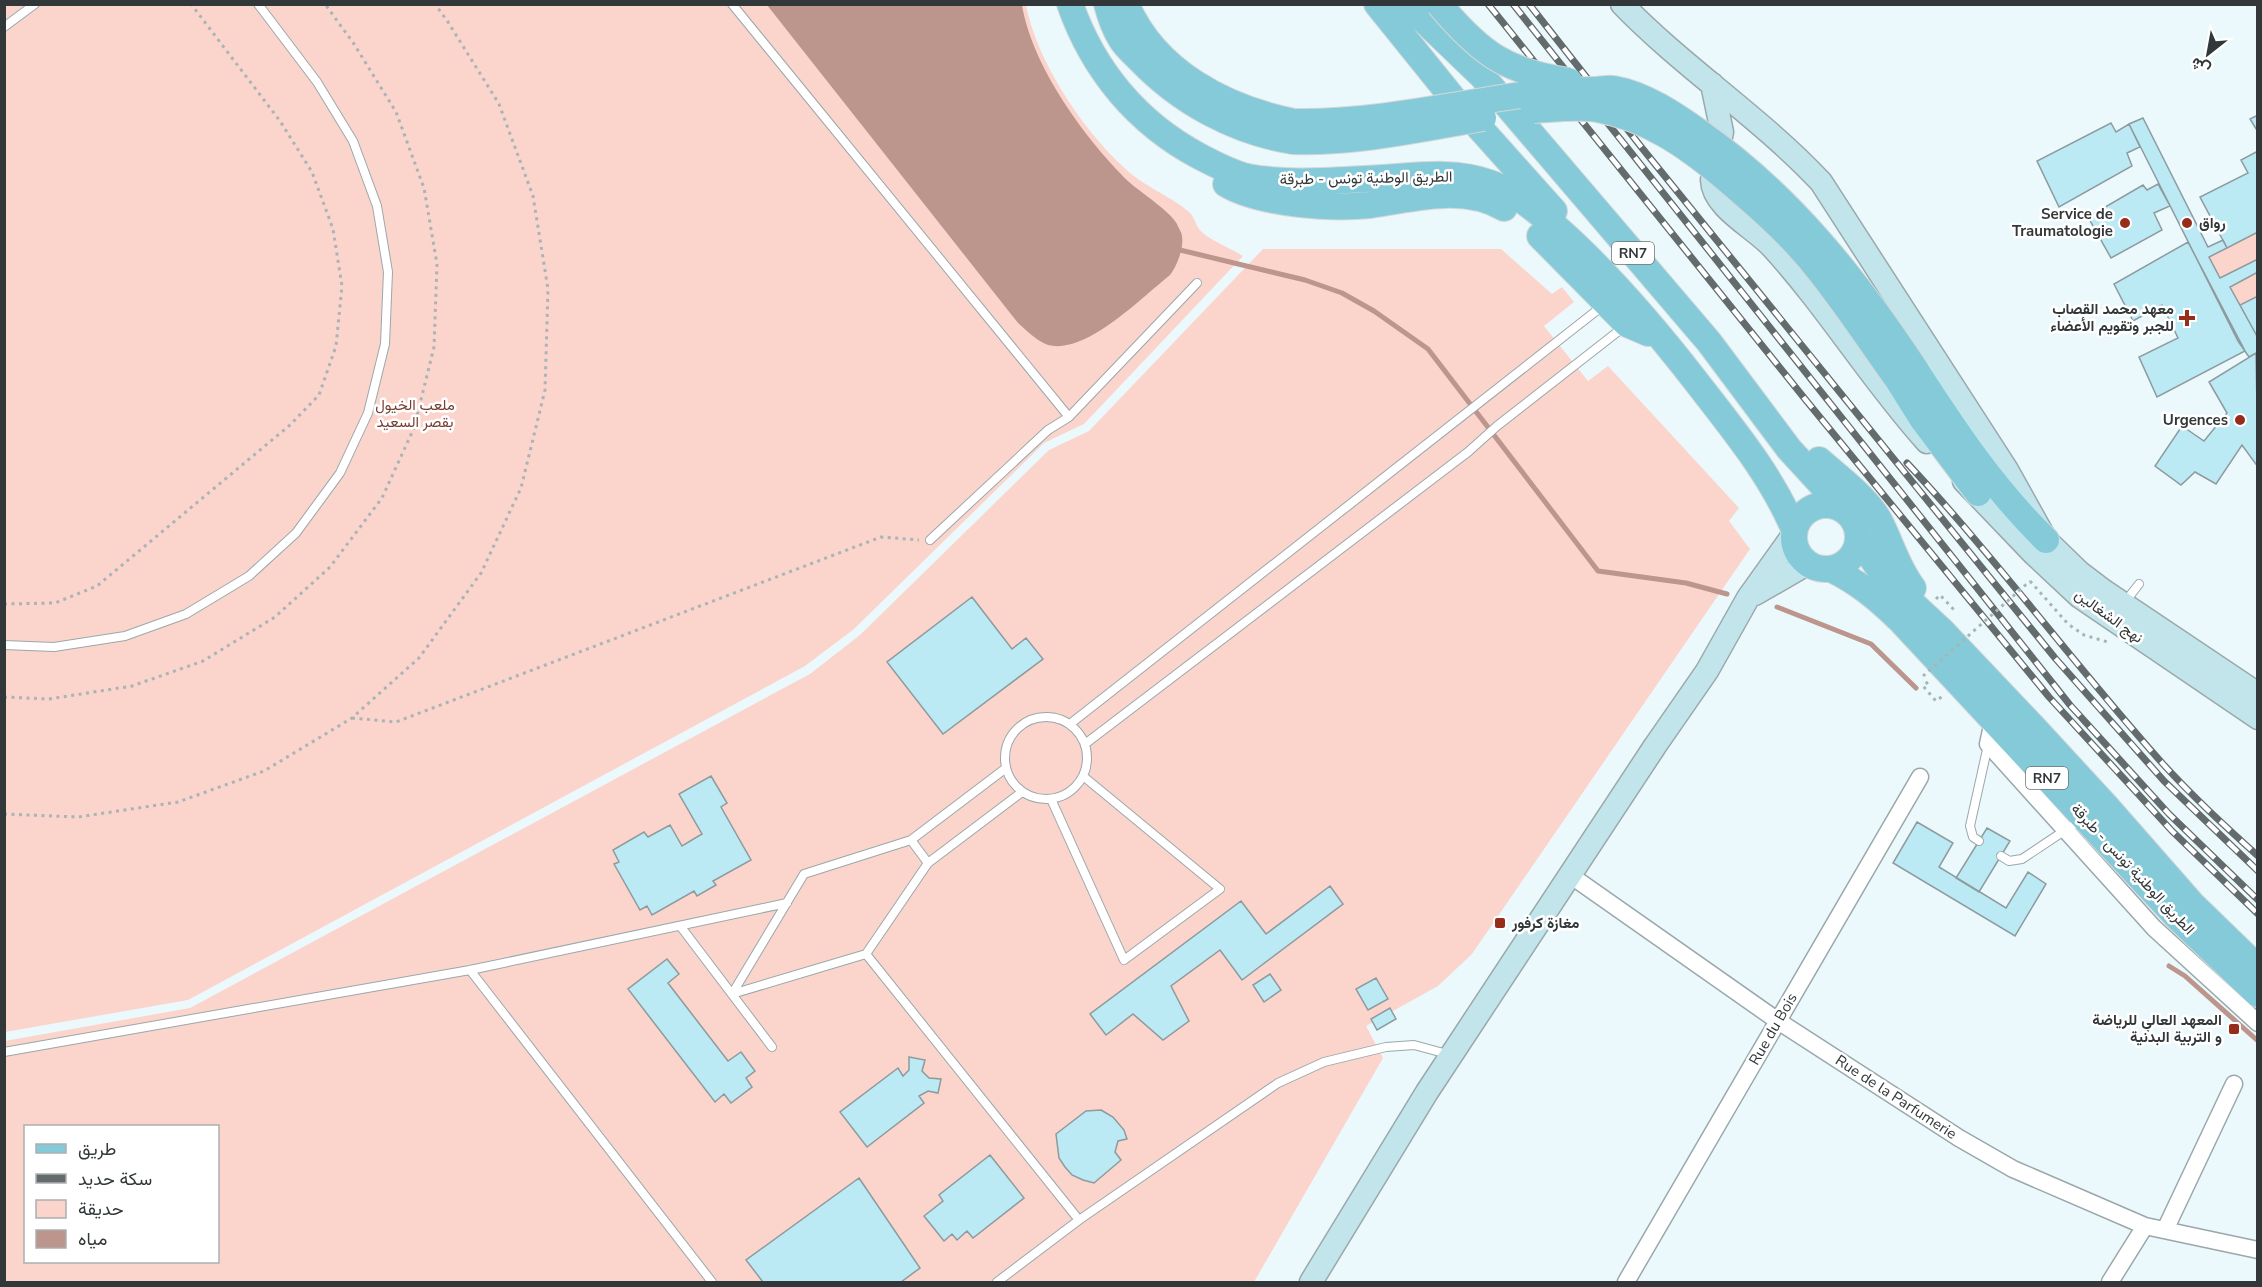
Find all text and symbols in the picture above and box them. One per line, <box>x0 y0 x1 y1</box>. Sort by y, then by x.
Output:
north arrow <box>2178 24 2238 84</box>
text: ش <box>2187 52 2215 80</box>
street label: الطريق الوطنية تونس - طبرقة <box>1279 166 1453 190</box>
place label: Service de Traumatologie <box>2012 204 2113 241</box>
place label: رواق <box>2199 213 2226 233</box>
marker: Service de Traumatologie <box>2118 216 2132 230</box>
marker: رواق <box>2180 216 2194 230</box>
road number: RN7 <box>1612 242 1654 264</box>
place label: معهد محمد القصاب للجبر وتقويم الأعضاء <box>2050 299 2174 336</box>
marker: معهد محمد القصاب للجبر وتقويم الأعضاء <box>2178 309 2196 327</box>
park label: ملعب الخيول بقصر السعيد <box>375 395 455 432</box>
place label: Urgences <box>2163 410 2228 430</box>
marker: Urgences <box>2233 413 2247 427</box>
street label: نهج الشغالين <box>2070 584 2147 648</box>
road number: RN7 <box>2026 767 2068 789</box>
street label: الطريق الوطنية تونس - طبرقة <box>2067 799 2199 939</box>
place label: مغازة كرفور <box>1511 913 1579 933</box>
marker: مغازة كرفور <box>1493 916 1507 930</box>
street label: Rue du Bois <box>1744 989 1802 1069</box>
place label: المعهد العالي للرياضة و التربية البدنية <box>2092 1010 2222 1047</box>
marker: المعهد العالي للرياضة و التربية البدنية <box>2227 1022 2241 1036</box>
street label: Rue de la Parfumerie <box>1831 1050 1961 1144</box>
legend <box>24 1125 219 1263</box>
text: طريق <box>78 1137 116 1161</box>
text: سكة حديد <box>78 1167 152 1191</box>
text: حديقة <box>78 1197 124 1221</box>
text: مياه <box>78 1227 107 1251</box>

